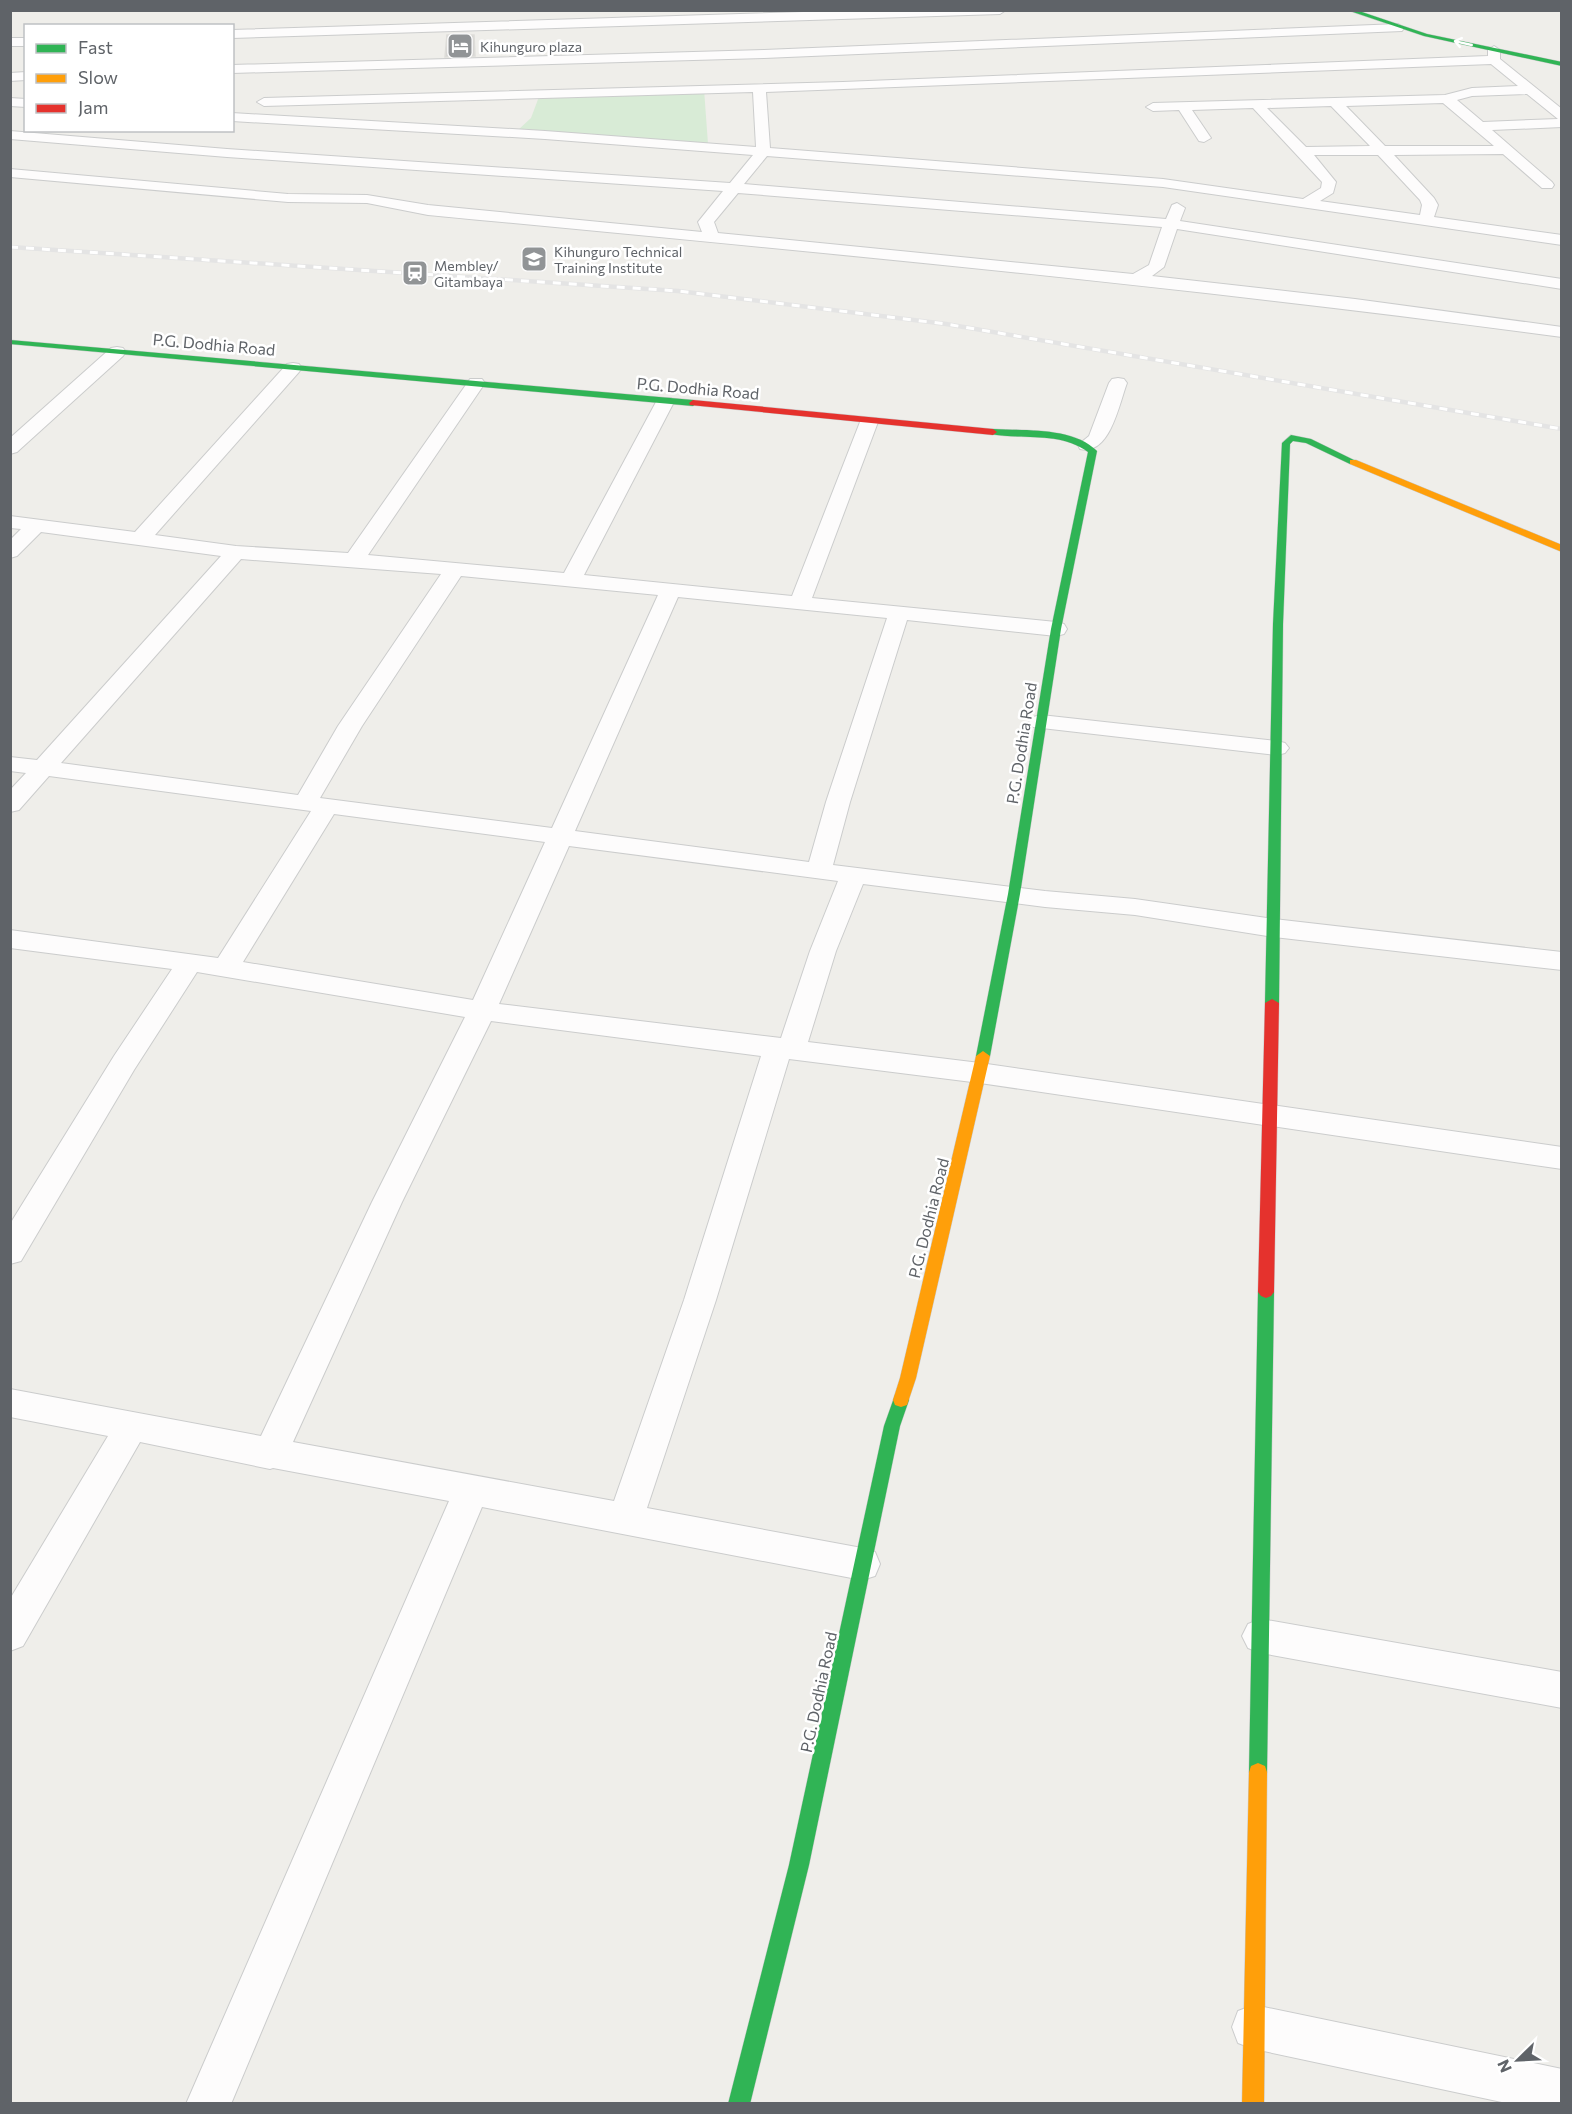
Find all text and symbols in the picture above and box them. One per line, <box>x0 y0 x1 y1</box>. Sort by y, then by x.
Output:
legend <box>24 24 234 132</box>
hotel icon: Kihunguro plaza <box>445 31 475 61</box>
text: Fast <box>78 36 113 58</box>
one-way arrow <box>1454 37 1473 48</box>
place label: Kihunguro plaza <box>480 38 582 55</box>
text: Slow <box>78 66 118 88</box>
text: Jam <box>78 96 108 118</box>
place label: Kihunguro Technical Training Institute <box>554 243 682 276</box>
school or university icon: Kihunguro Technical Training Institute <box>519 244 549 274</box>
place label: Membley/ Gitambaya <box>434 257 503 290</box>
station icon: Membley/ Gitambaya <box>400 258 430 288</box>
street label: P.G. Dodhia Road <box>152 329 276 359</box>
street label: P.G. Dodhia Road <box>636 373 760 403</box>
street label: P.G. Dodhia Road <box>1002 681 1040 805</box>
street label: P.G. Dodhia Road <box>904 1156 952 1280</box>
street label: P.G. Dodhia Road <box>796 1630 840 1754</box>
north arrow <box>1488 2030 1548 2090</box>
text: N <box>1493 2057 1515 2076</box>

